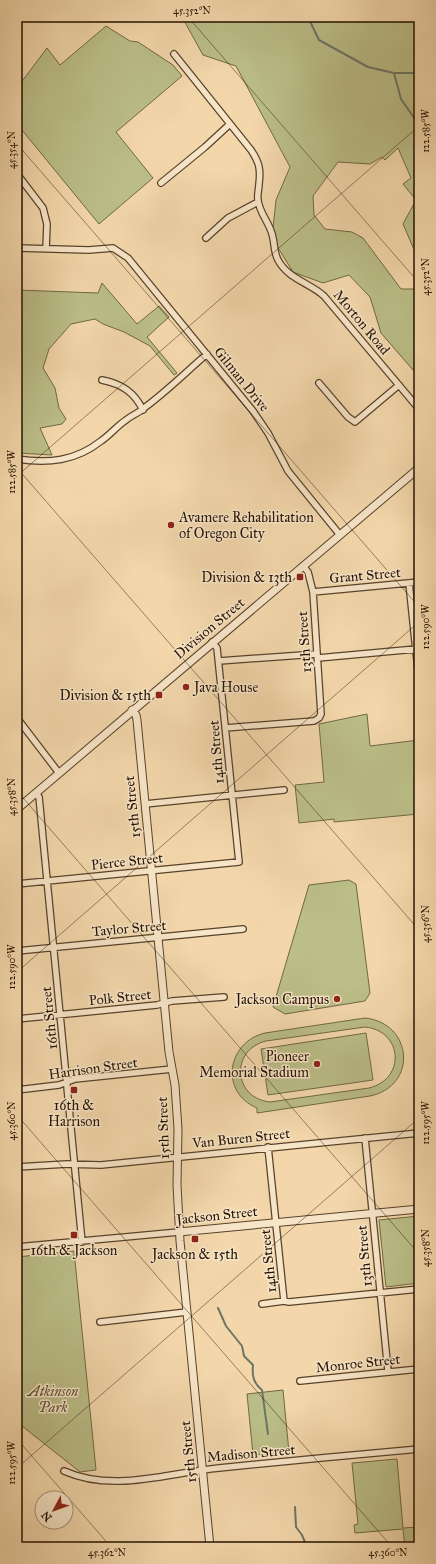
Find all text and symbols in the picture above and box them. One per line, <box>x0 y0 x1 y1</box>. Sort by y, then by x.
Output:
text: 45.352°N <box>173 5 211 17</box>
text: 122.585°W <box>420 109 432 153</box>
text: 45.354°N <box>6 130 18 169</box>
text: 45.352°N <box>420 258 432 296</box>
street label: Morton Road <box>330 287 394 358</box>
street label: Gilman Drive <box>210 343 273 415</box>
text: 122.585°W <box>6 450 18 494</box>
place label: Avamere Rehabilitation of Oregon City <box>178 509 314 542</box>
marker: Avamere Rehabilitation of Oregon City <box>166 520 176 530</box>
street label: Grant Street <box>329 564 402 587</box>
place label: Division & 13th <box>201 569 292 586</box>
marker: Division & 13th <box>295 572 305 582</box>
street label: Division Street <box>171 594 248 663</box>
text: 122.590°W <box>420 604 432 649</box>
street label: 13th Street <box>294 611 315 673</box>
place label: Java House <box>192 679 258 697</box>
marker: Java House <box>181 682 191 692</box>
place label: Division & 15th <box>59 687 151 704</box>
marker: Division & 15th <box>154 690 164 700</box>
street label: 14th Street <box>205 719 228 785</box>
street label: 15th Street <box>121 775 144 839</box>
text: 45.358°N <box>6 777 18 816</box>
street label: Pierce Street <box>90 849 164 874</box>
text: 45.356°N <box>420 905 432 943</box>
street label: Taylor Street <box>91 917 167 940</box>
text: 122.590°W <box>6 944 18 989</box>
street label: 16th Street <box>38 986 61 1050</box>
street label: Polk Street <box>88 986 152 1009</box>
place label: Jackson Campus <box>234 991 329 1009</box>
marker: Jackson Campus <box>332 994 342 1004</box>
place label: Pioneer Memorial Stadium <box>199 1048 310 1081</box>
street label: Harrison Street <box>47 1054 139 1083</box>
marker: Pioneer Memorial Stadium <box>312 1059 322 1069</box>
marker: 16th & Harrison <box>69 1085 79 1095</box>
street label: 15th Street <box>154 1096 173 1159</box>
place label: 16th & Harrison <box>48 1097 101 1130</box>
text: 45.360°N <box>6 1101 18 1141</box>
text: 122.595°W <box>420 1101 432 1145</box>
street label: Van Buren Street <box>190 1125 291 1152</box>
street label: Jackson Street <box>174 1203 259 1229</box>
street label: 13th Street <box>353 1224 376 1287</box>
street label: 14th Street <box>257 1228 280 1294</box>
text: 45.358°N <box>420 1228 432 1267</box>
marker: 16th & Jackson <box>69 1230 79 1240</box>
marker: Jackson & 15th <box>190 1234 200 1244</box>
place label: 16th & Jackson <box>31 1242 118 1260</box>
place label: Jackson & 15th <box>150 1246 238 1264</box>
street label: Monroe Street <box>315 1351 401 1376</box>
park label: Atkinson Park <box>26 1383 79 1416</box>
street label: 15th Street <box>177 1420 200 1484</box>
text: 122.595°W <box>6 1441 18 1485</box>
street label: Madison Street <box>206 1441 296 1466</box>
north arrow <box>34 1490 74 1530</box>
text: N <box>38 1508 55 1524</box>
text: 45.362°N <box>88 1547 127 1559</box>
text: 45.360°N <box>368 1547 408 1559</box>

